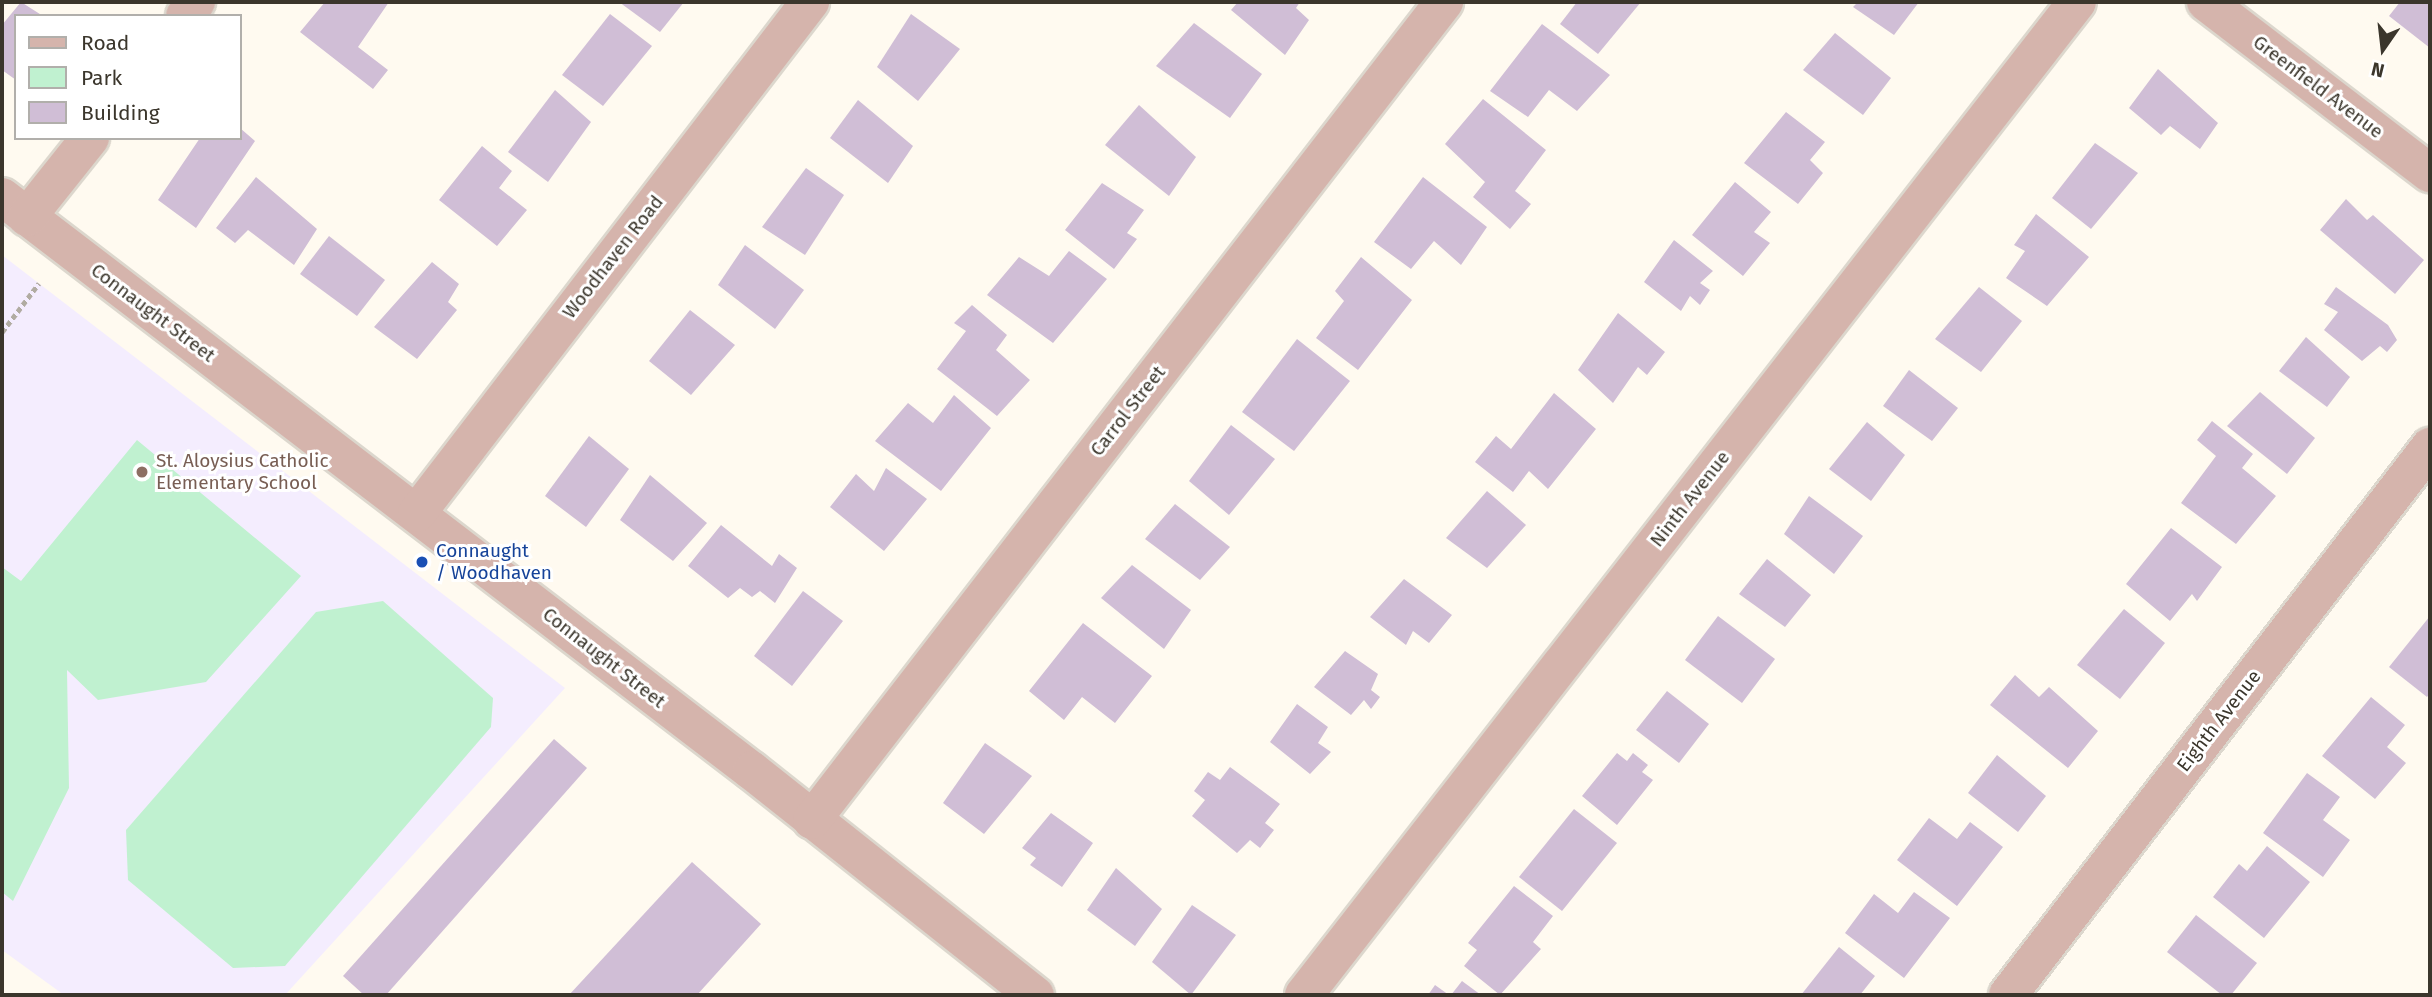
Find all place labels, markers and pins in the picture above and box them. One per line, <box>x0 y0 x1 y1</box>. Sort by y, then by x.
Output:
place label: St. Aloysius Catholic Elementary School <box>156 450 329 494</box>
marker: St. Aloysius Catholic Elementary School <box>134 464 150 480</box>
place label: Connaught / Woodhaven <box>436 540 552 584</box>
marker: Connaught / Woodhaven <box>414 554 430 570</box>

